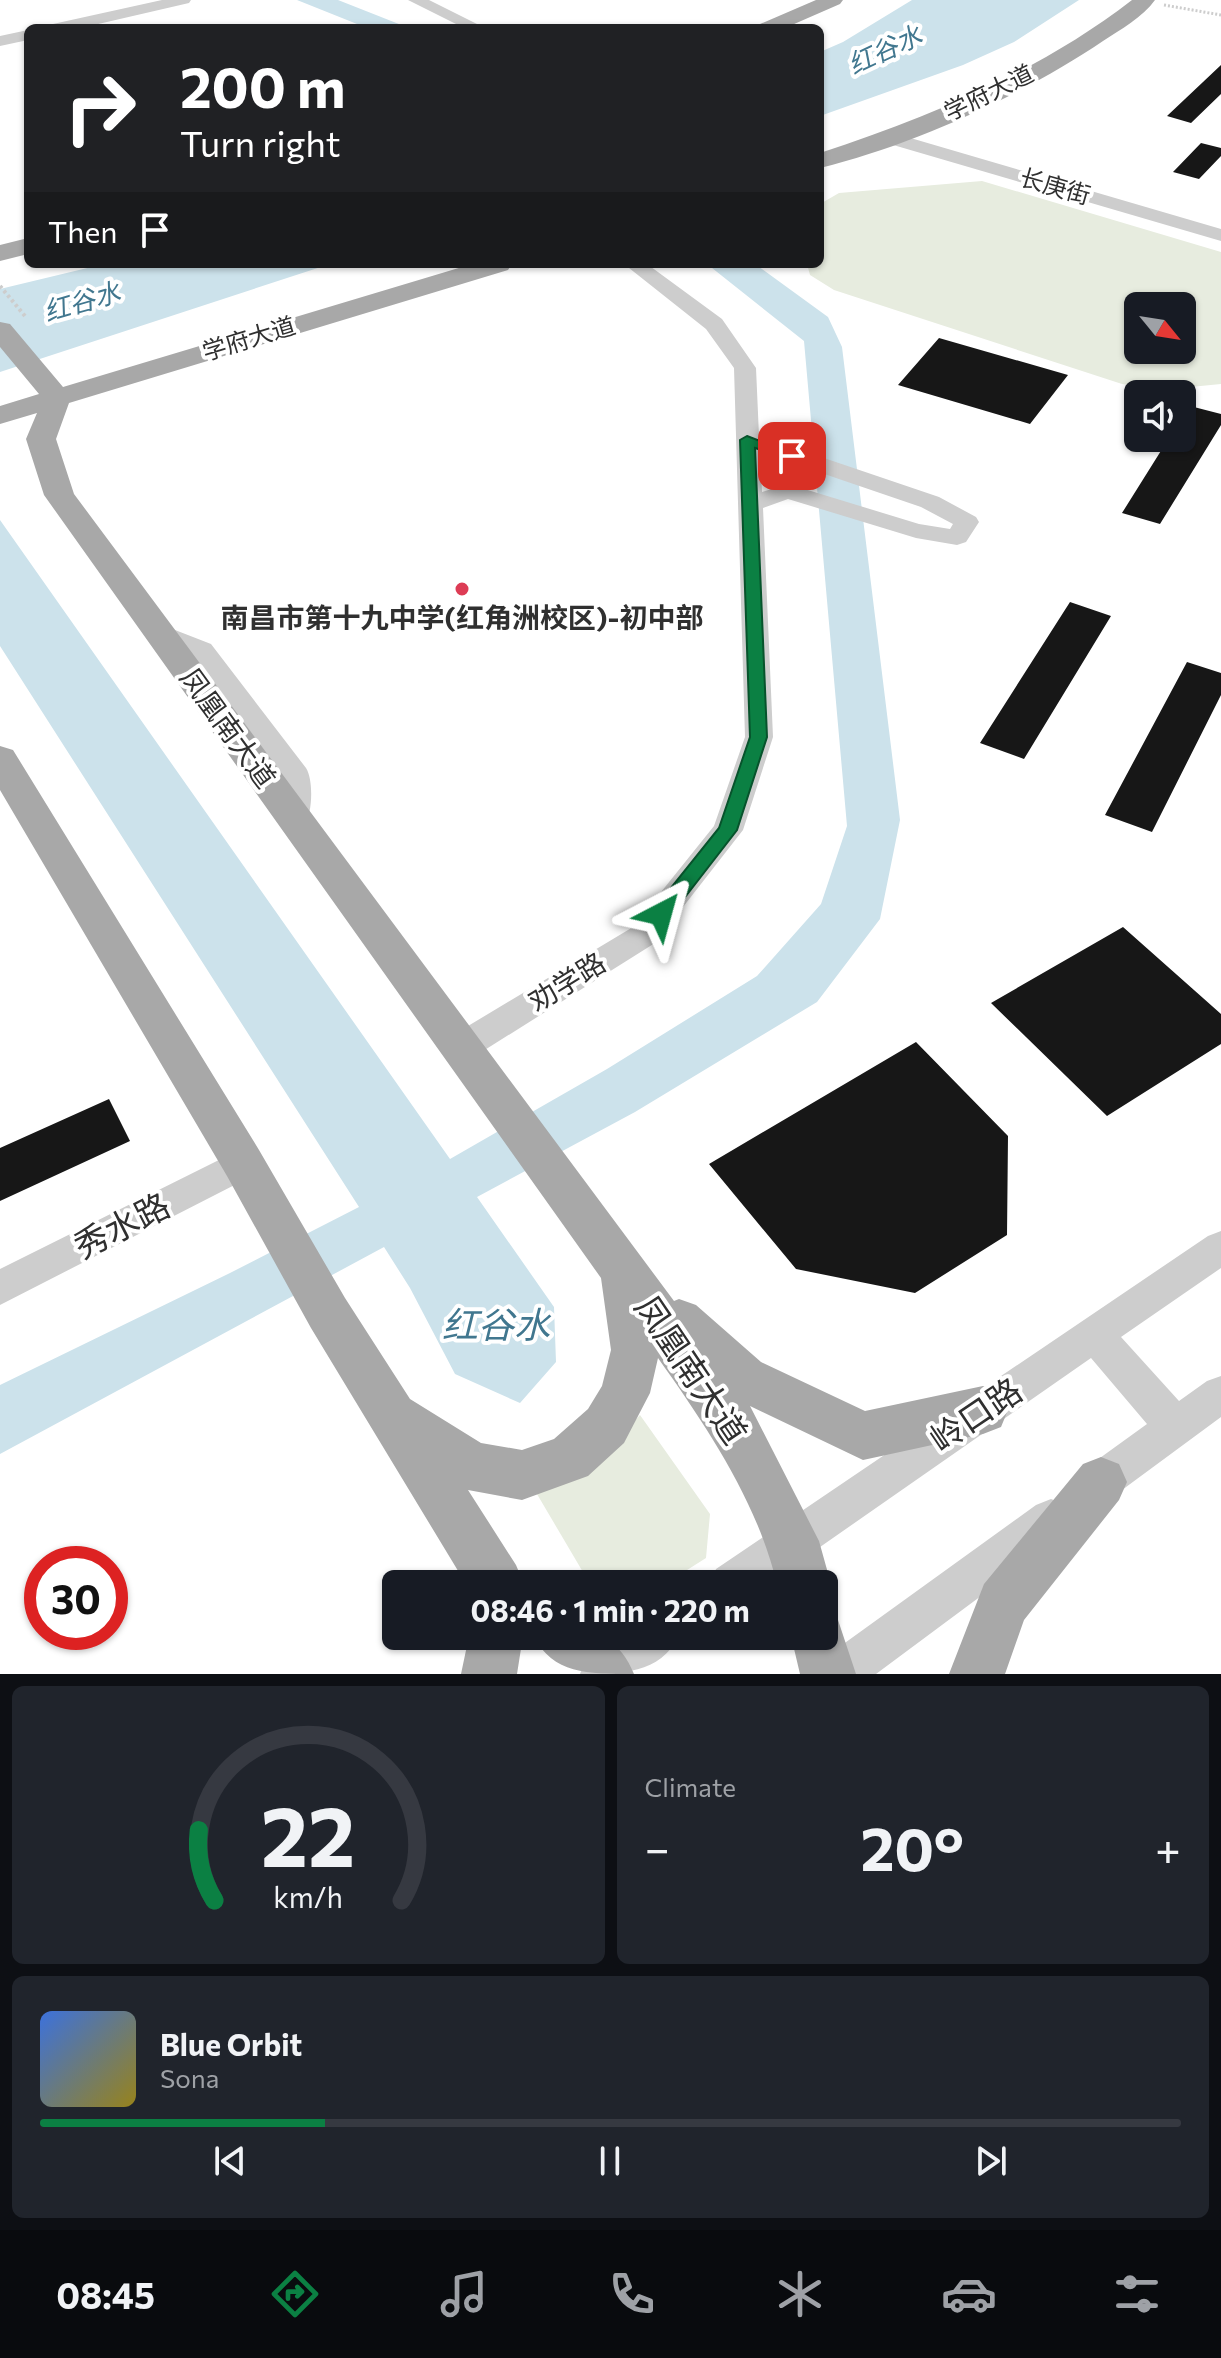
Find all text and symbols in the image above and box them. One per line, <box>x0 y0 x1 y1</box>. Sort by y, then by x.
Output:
water label: 红谷水 <box>842 18 927 79</box>
text: 200 m <box>180 51 346 120</box>
icon: right <box>48 56 152 160</box>
street label: 学府大道 <box>939 58 1038 126</box>
text: Turn right <box>180 120 341 164</box>
street label: 长庚街 <box>1017 162 1094 209</box>
icon: arrive <box>133 208 177 252</box>
text: Then <box>48 212 117 249</box>
water label: 红谷水 <box>40 275 124 326</box>
north arrow <box>1124 292 1196 364</box>
map controls <box>1124 292 1196 452</box>
street label: 学府大道 <box>198 310 299 365</box>
button: sound <box>1124 380 1196 452</box>
pin <box>758 422 826 490</box>
icon: arrive <box>770 434 814 478</box>
marker: 南昌市第十九中学(红角洲校区)-初中部 <box>453 580 471 598</box>
place label: 南昌市第十九中学(红角洲校区)-初中部 <box>220 600 704 634</box>
street label: 凤凰南大道 <box>174 661 284 794</box>
position arrow <box>619 872 703 956</box>
street label: 劝学路 <box>522 944 611 1018</box>
street label: 秀水路 <box>66 1182 176 1266</box>
street label: 凤凰南大道 <box>628 1287 758 1451</box>
water label: 红谷水 <box>442 1301 552 1345</box>
street label: 岭口路 <box>921 1367 1029 1459</box>
speed limit sign: 30 <box>24 1546 128 1650</box>
text: 08:46 · 1 min · 220 m <box>470 1591 750 1628</box>
text: Climate <box>645 1771 736 1802</box>
text: 22 <box>261 1782 356 1884</box>
text: 20° <box>861 1810 964 1883</box>
text: − <box>645 1820 670 1874</box>
text: + <box>1155 1820 1181 1874</box>
text: km/h <box>273 1879 343 1914</box>
text: Blue Orbit <box>160 2025 302 2062</box>
text: Sona <box>160 2062 219 2093</box>
icon: previous <box>208 2139 252 2183</box>
icon: pause <box>588 2139 632 2183</box>
icon: next <box>969 2139 1013 2183</box>
icon: directions <box>267 2266 323 2322</box>
icon: music <box>436 2266 492 2322</box>
icon: phone <box>604 2266 660 2322</box>
icon: climate <box>772 2266 828 2322</box>
icon: car <box>941 2266 997 2322</box>
icon: filters <box>1109 2266 1165 2322</box>
text: 08:45 <box>56 2272 155 2316</box>

